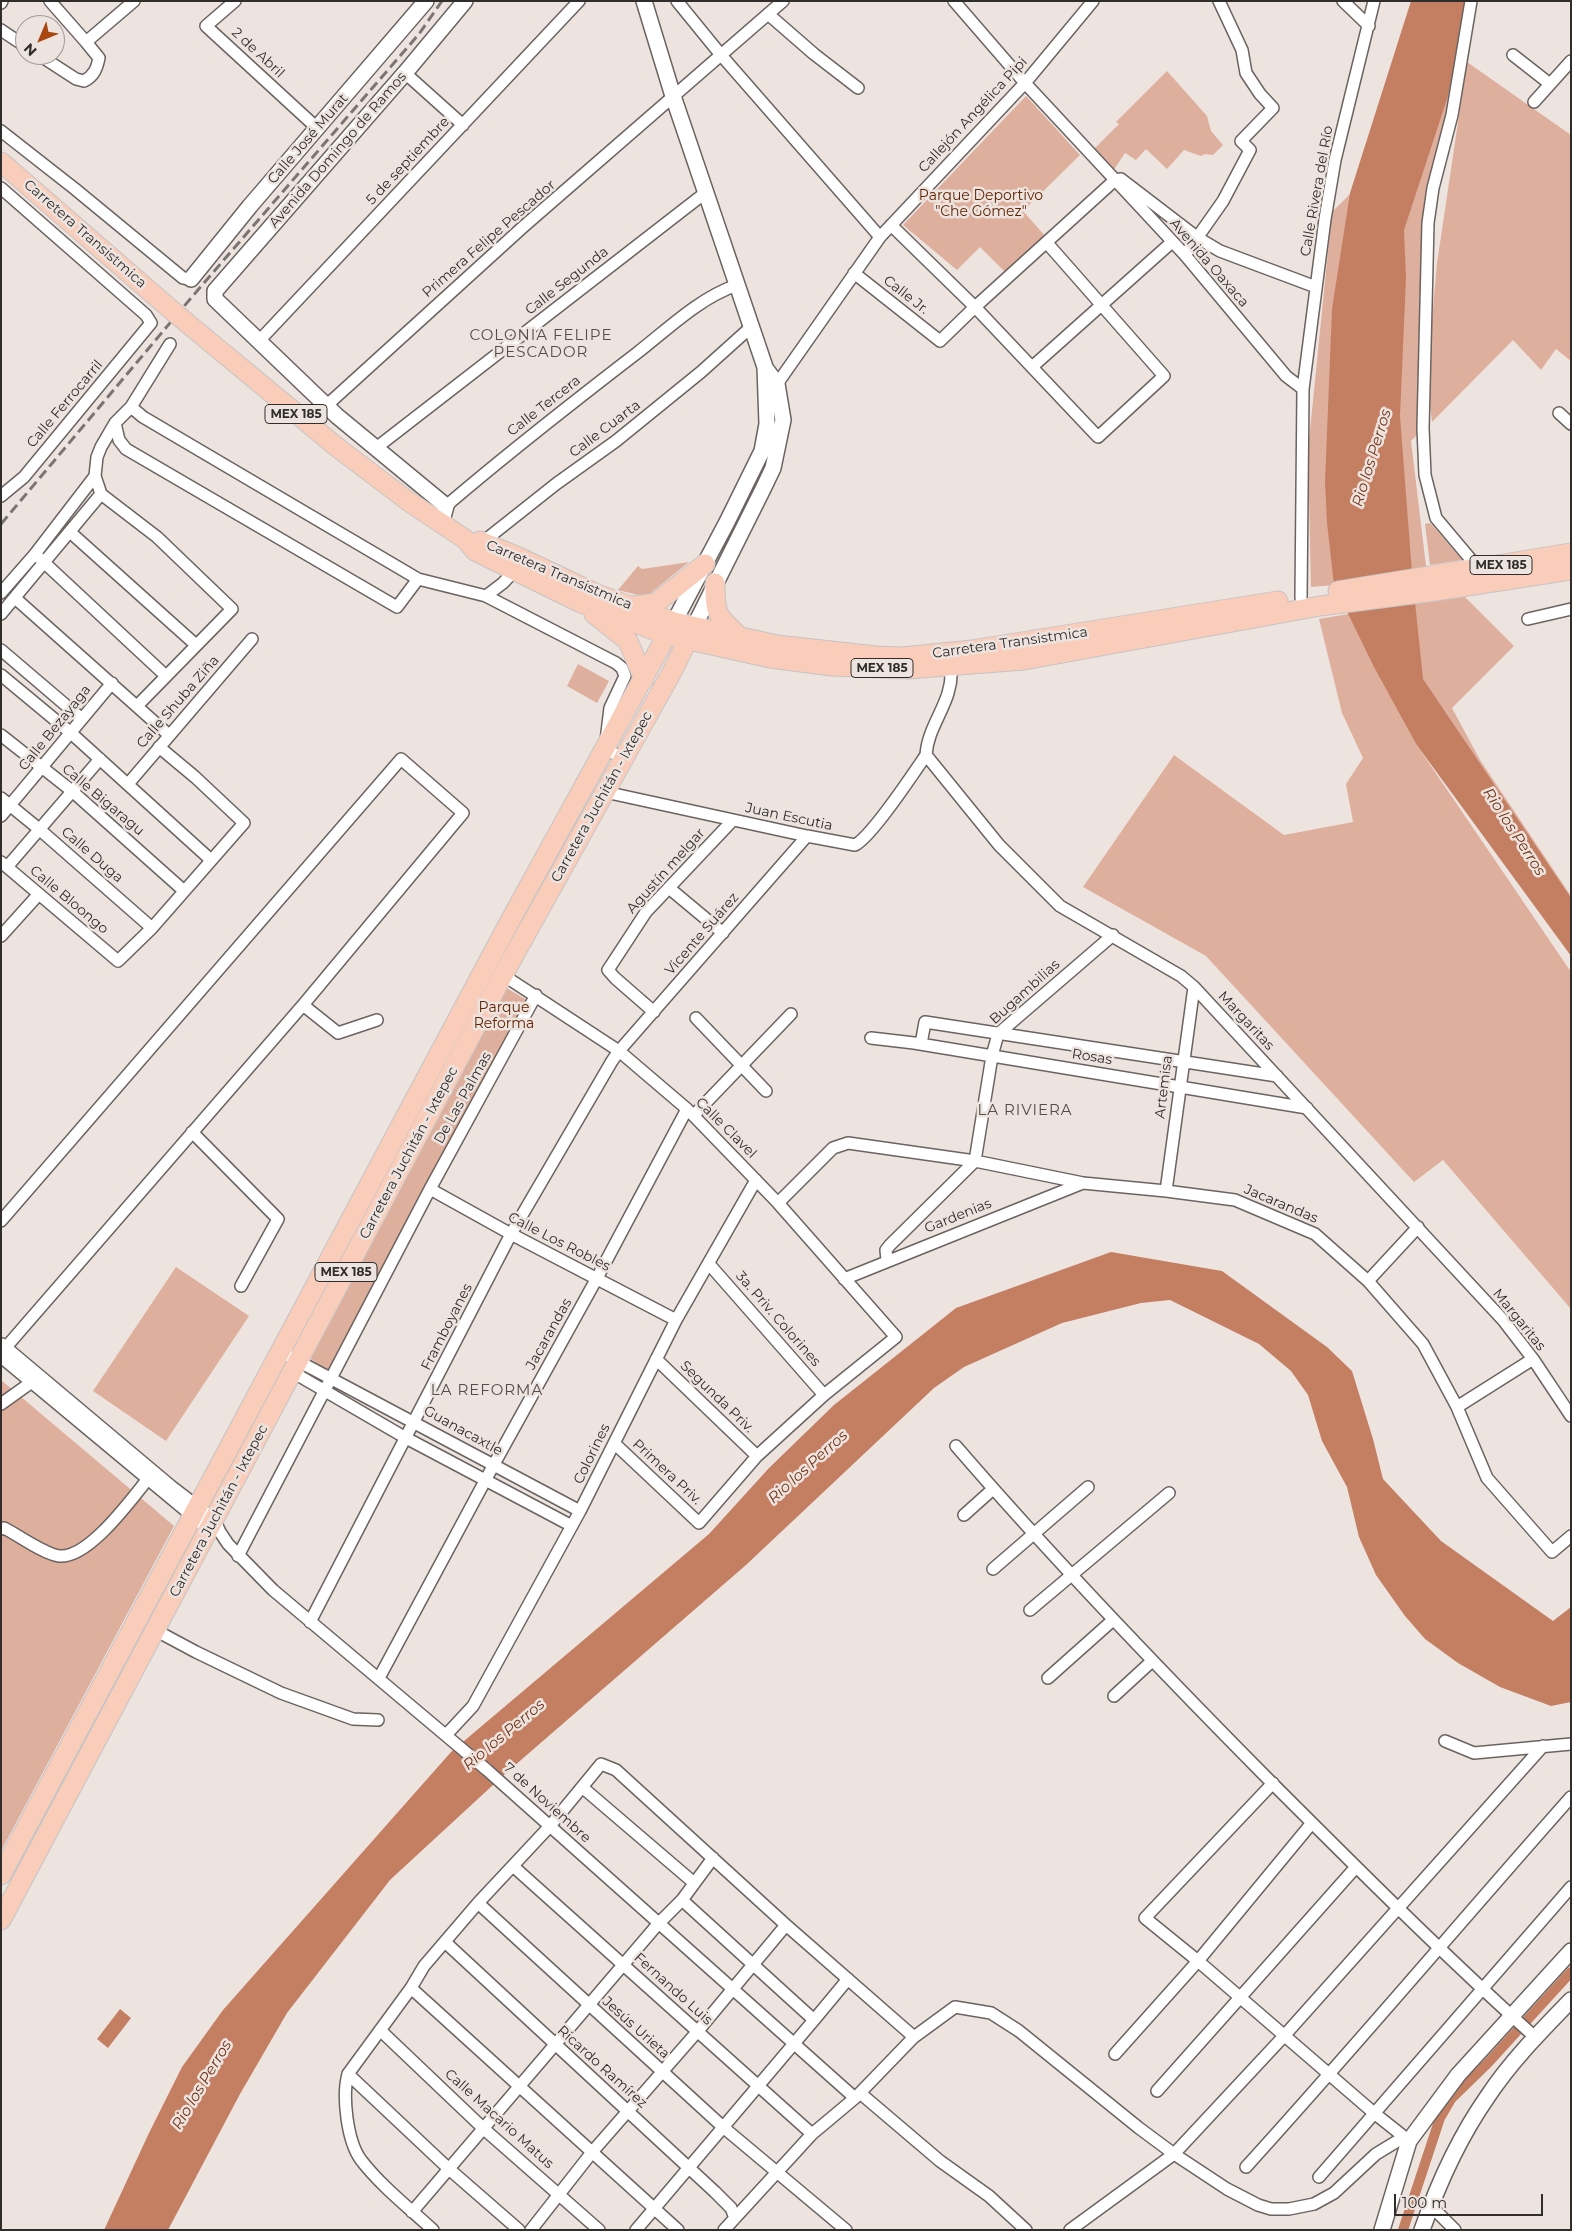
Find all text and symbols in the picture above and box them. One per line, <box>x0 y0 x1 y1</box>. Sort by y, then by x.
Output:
north arrow <box>15 15 65 65</box>
street label: 2 de Abril <box>228 24 288 82</box>
text: N <box>20 40 40 60</box>
street label: Callejón Angélica Pipi <box>915 54 1031 176</box>
street label: Avenida Domingo de Ramos <box>266 69 410 231</box>
street label: Calle José Murat <box>264 90 352 188</box>
street label: 5 de septiembre <box>363 114 453 208</box>
street label: Calle Rivera del Río <box>1297 124 1337 258</box>
street label: Carretera Transistmica <box>20 176 150 292</box>
street label: Primera Felipe Pescador <box>419 177 559 301</box>
park label: Parque Deportivo "Che Gómez" <box>919 188 1043 220</box>
street label: Avenida Oaxaca <box>1166 215 1252 311</box>
street label: Calle Segunda <box>522 243 612 319</box>
street label: Calle Jr. <box>880 272 932 318</box>
district label: COLONIA FELIPE PESCADOR <box>468 327 614 362</box>
street label: Calle Ferrocarril <box>23 357 107 451</box>
street label: Calle Tercera <box>504 372 584 440</box>
street label: Calle Cuarta <box>566 397 644 461</box>
road number: MEX 185 <box>265 404 327 424</box>
water label: Rio los Perros <box>1349 407 1395 509</box>
street label: Carretera Transistmica <box>484 537 634 613</box>
road number: MEX 185 <box>1470 556 1532 574</box>
street label: Carretera Transistmica <box>931 624 1089 662</box>
street label: Calle Shuba Ziña <box>133 652 223 752</box>
road number: MEX 185 <box>851 658 913 678</box>
street label: Calle Bezayaga <box>15 682 95 774</box>
street label: Carretera Juchitán - Ixtepec <box>548 709 656 885</box>
street label: Calle Bigaragu <box>58 761 148 839</box>
water label: Rio los Perros <box>1479 785 1549 879</box>
street label: Juan Escutia <box>744 800 834 834</box>
street label: Calle Duga <box>58 824 126 886</box>
street label: Agustín melgar <box>623 825 709 917</box>
street label: Calle Bloongo <box>26 862 112 938</box>
street label: Vicente Suárez <box>662 889 742 979</box>
street label: Bugambilias <box>986 956 1064 1028</box>
street label: Margaritas <box>1214 988 1278 1054</box>
park label: Parque Reforma <box>474 1000 534 1032</box>
street label: Rosas <box>1071 1046 1113 1068</box>
street label: De Las Palmas <box>431 1049 495 1147</box>
street label: Artemisa <box>1152 1054 1176 1120</box>
street label: Carretera Juchitán - Ixtepec <box>356 1064 462 1242</box>
street label: Calle Clavel <box>692 1094 760 1162</box>
district label: LA RIVIERA <box>976 1102 1074 1120</box>
street label: Jacarandas <box>1241 1181 1321 1227</box>
street label: Gardenias <box>922 1195 994 1237</box>
street label: Calle Los Robles <box>505 1209 613 1275</box>
road number: MEX 185 <box>315 1262 377 1282</box>
street label: 3a. Priv. Colorines <box>732 1268 824 1370</box>
street label: Framboyanes <box>418 1281 476 1373</box>
street label: Margaritas <box>1489 1286 1549 1354</box>
street label: Jacarandas <box>523 1295 575 1373</box>
street label: Segunda Priv. <box>677 1358 757 1436</box>
district label: LA REFORMA <box>430 1382 544 1400</box>
street label: Guanacaxtle <box>421 1402 505 1460</box>
street label: Colorines <box>570 1421 614 1487</box>
street label: Carretera Juchitán - Ixtepec <box>166 1422 272 1600</box>
water label: Rio los Perros <box>764 1427 852 1507</box>
street label: Primera Priv. <box>629 1436 705 1508</box>
water label: Rio los Perros <box>460 1696 548 1774</box>
street label: 7 de Noviembre <box>500 1759 594 1847</box>
street label: Fernando Luis <box>630 1949 716 2029</box>
street label: Jesús Urieta <box>599 1993 673 2063</box>
street label: Ricardo Ramírez <box>554 2022 650 2112</box>
water label: Rio los Perros <box>168 2037 236 2133</box>
street label: Calle Macario Matus <box>441 2066 557 2172</box>
scale bar <box>1397 2184 1546 2216</box>
text: 100 m <box>1402 2193 1447 2212</box>

